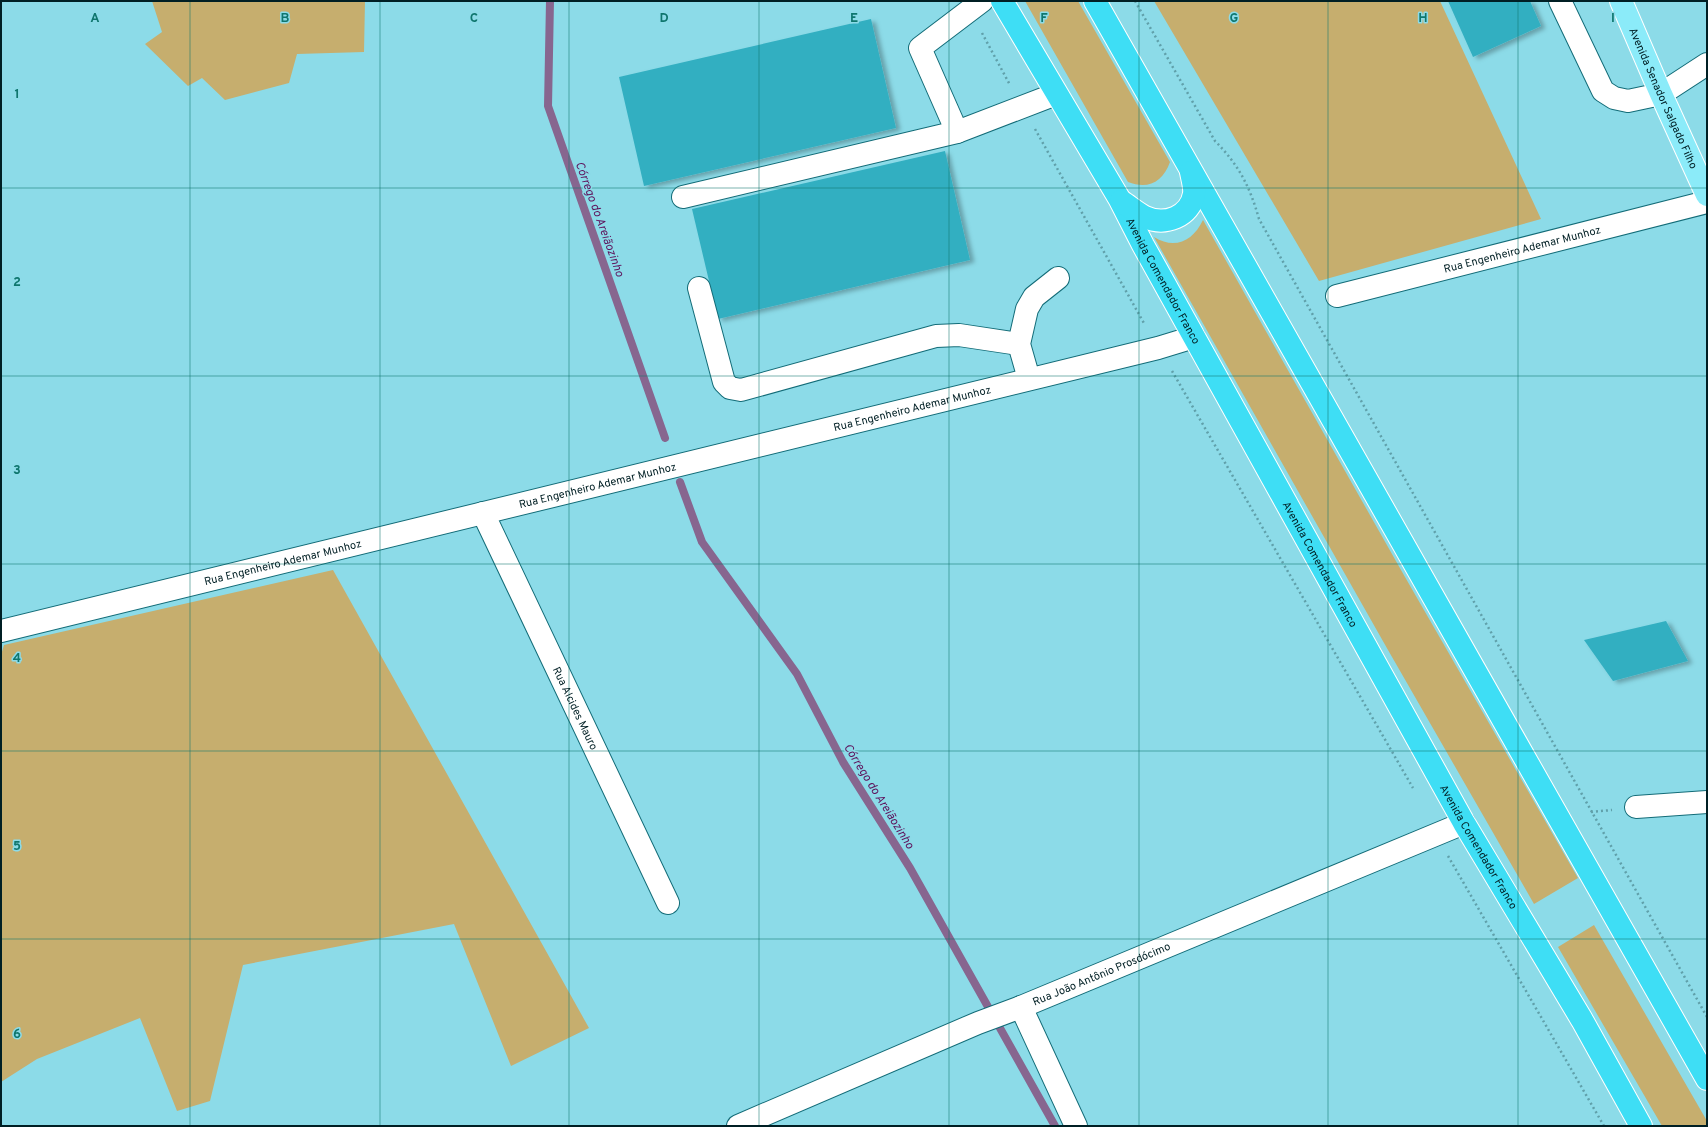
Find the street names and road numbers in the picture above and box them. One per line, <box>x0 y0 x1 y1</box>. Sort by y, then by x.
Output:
street label: Avenida Senador Salgado Filho <box>1625 26 1700 171</box>
street label: Avenida Comendador Franco <box>1122 216 1203 347</box>
street label: Rua Engenheiro Ademar Munhoz <box>1442 223 1602 277</box>
street label: Rua Engenheiro Ademar Munhoz <box>832 383 993 435</box>
street label: Rua Engenheiro Ademar Munhoz <box>518 460 678 512</box>
street label: Avenida Comendador Franco <box>1279 499 1360 630</box>
street label: Rua Engenheiro Ademar Munhoz <box>203 537 363 589</box>
street label: Rua Alcides Mauro <box>549 665 600 753</box>
street label: Avenida Comendador Franco <box>1436 782 1520 912</box>
street label: Rua João Antônio Prosdócimo <box>1031 940 1173 1009</box>

